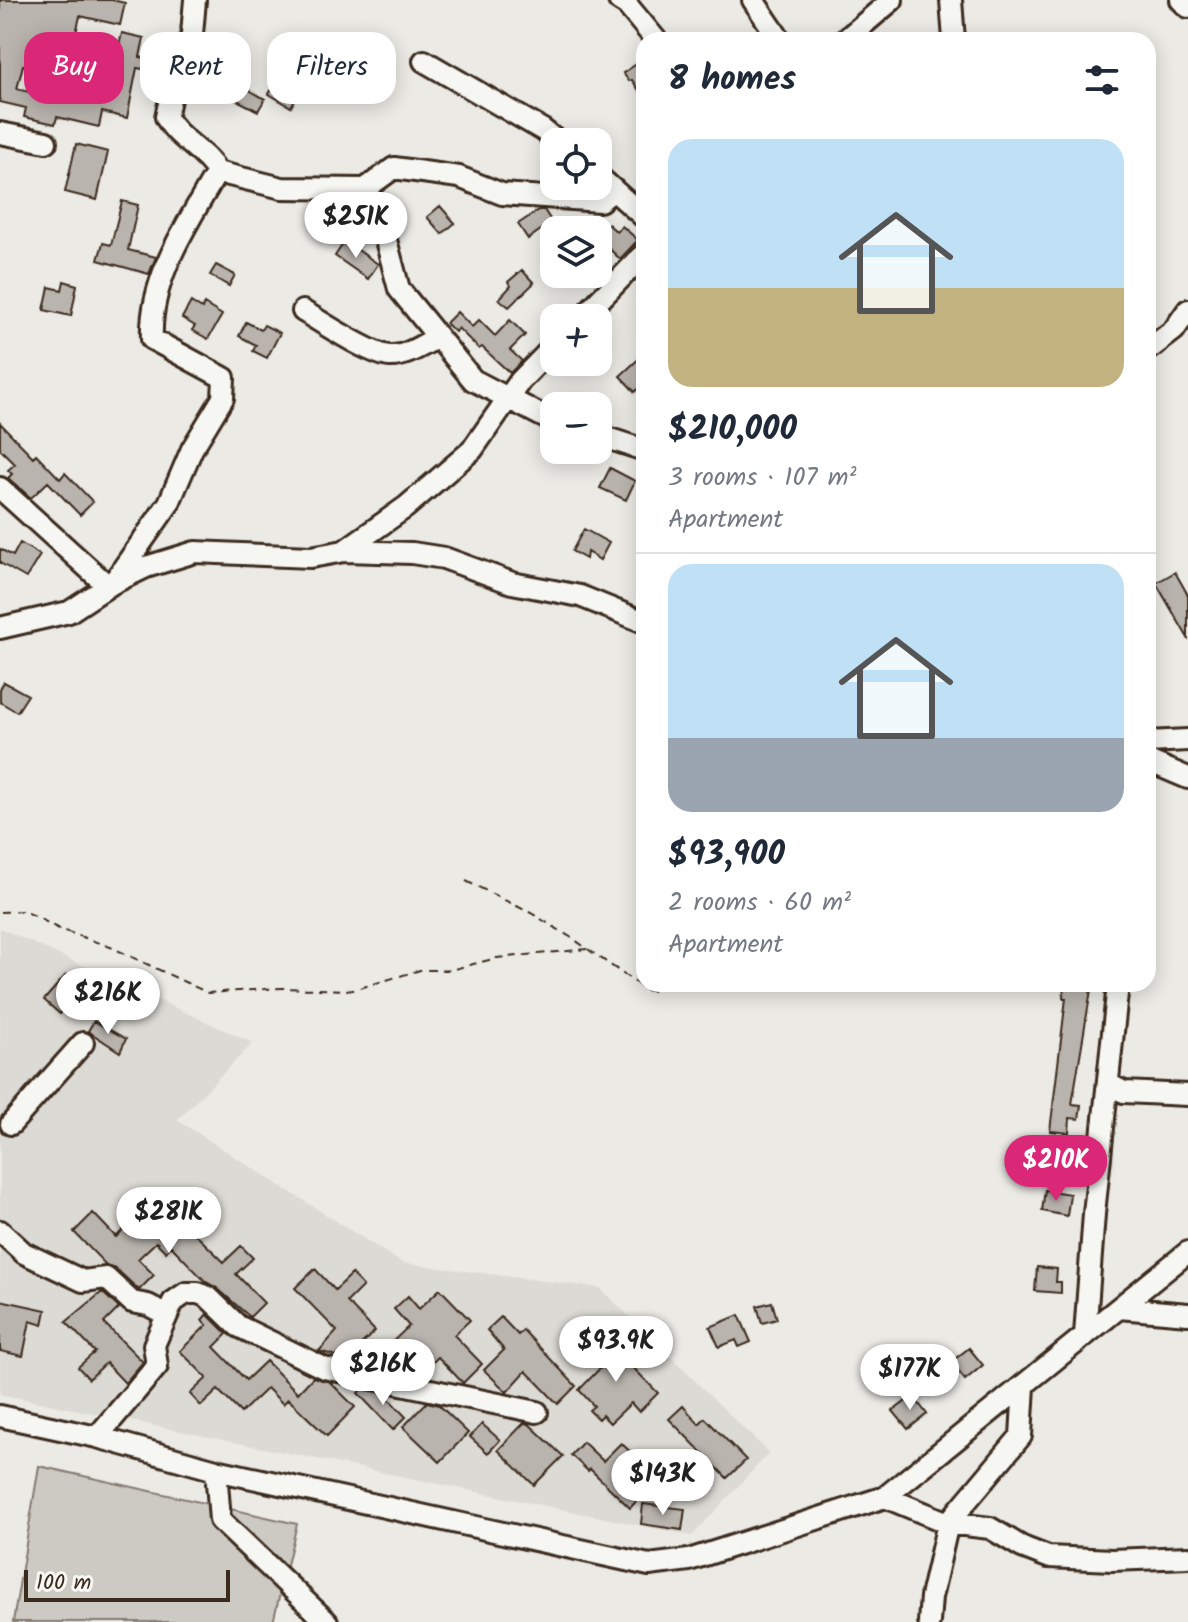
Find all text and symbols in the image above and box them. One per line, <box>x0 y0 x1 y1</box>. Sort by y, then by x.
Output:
chip: Buy <box>24 32 124 104</box>
chip: Rent <box>140 32 251 104</box>
chip: Filters <box>267 32 396 104</box>
text: 8 homes <box>668 53 796 107</box>
icon: filters <box>1080 58 1124 102</box>
map controls <box>540 128 612 464</box>
button: locate <box>540 128 612 200</box>
icon: home <box>824 191 968 335</box>
pin: $251K <box>300 192 412 260</box>
text: $251K <box>322 197 390 239</box>
button: layers <box>540 216 612 288</box>
button: + <box>540 304 612 376</box>
button: − <box>540 392 612 464</box>
text: $210,000 <box>668 403 797 457</box>
text: 3 rooms · 107 m² <box>668 457 857 499</box>
text: Apartment <box>668 499 783 541</box>
icon: home <box>824 616 968 760</box>
text: $93,900 <box>668 828 785 882</box>
text: 2 rooms · 60 m² <box>668 882 851 924</box>
text: Apartment <box>668 924 783 966</box>
pin: $216K <box>52 968 164 1036</box>
text: $216K <box>74 973 142 1015</box>
pin: $210K <box>1000 1135 1112 1203</box>
text: $210K <box>1022 1140 1090 1182</box>
pin: $281K <box>113 1187 225 1255</box>
text: $281K <box>134 1192 204 1234</box>
pin: $93.9K <box>551 1316 681 1384</box>
text: $93.9K <box>577 1321 655 1363</box>
pin: $216K <box>327 1339 439 1407</box>
text: $216K <box>349 1344 417 1386</box>
pin: $177K <box>854 1344 966 1412</box>
text: $177K <box>878 1349 942 1391</box>
pin: $143K <box>607 1449 719 1517</box>
text: $143K <box>629 1454 697 1496</box>
scale bar <box>24 1566 230 1602</box>
text: 100 m <box>36 1566 91 1601</box>

